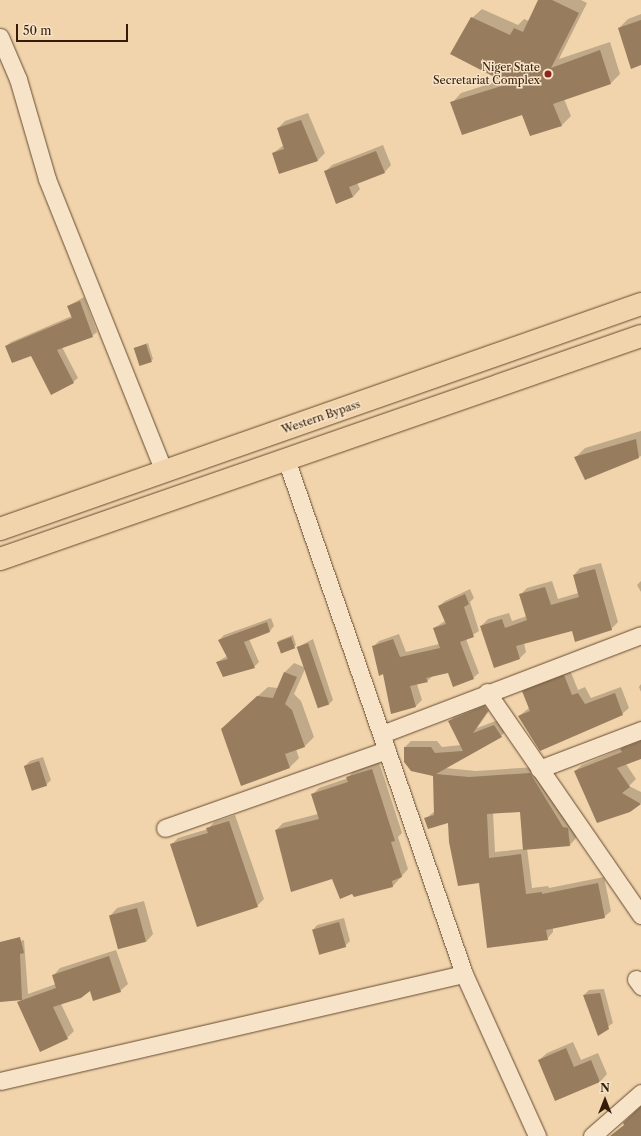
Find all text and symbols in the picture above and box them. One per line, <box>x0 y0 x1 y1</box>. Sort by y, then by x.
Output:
scale bar <box>18 16 130 42</box>
text: 50 m <box>23 23 52 38</box>
place label: Niger State Secretariat Complex <box>433 61 540 87</box>
marker: Niger State Secretariat Complex <box>543 69 553 79</box>
street label: Western Bypass <box>280 397 362 437</box>
north arrow <box>585 1080 625 1120</box>
text: N <box>600 1081 610 1095</box>

